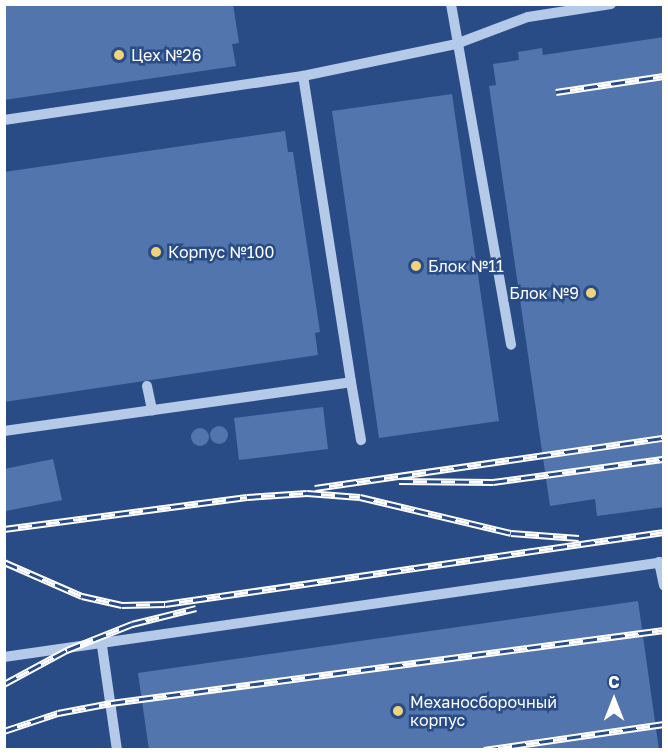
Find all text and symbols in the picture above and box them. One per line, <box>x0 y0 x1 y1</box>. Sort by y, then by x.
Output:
place label: Цех №26 <box>131 45 201 65</box>
marker: Цех №26 <box>112 48 126 62</box>
place label: Корпус №100 <box>168 242 274 262</box>
marker: Корпус №100 <box>149 245 163 259</box>
place label: Блок №11 <box>428 256 504 276</box>
marker: Блок №11 <box>409 259 423 273</box>
place label: Блок №9 <box>509 283 579 303</box>
marker: Блок №9 <box>584 286 598 300</box>
north arrow <box>584 670 644 730</box>
text: С <box>608 672 620 692</box>
place label: Механосборочный корпус <box>410 692 557 730</box>
marker: Механосборочный корпус <box>391 704 405 718</box>

